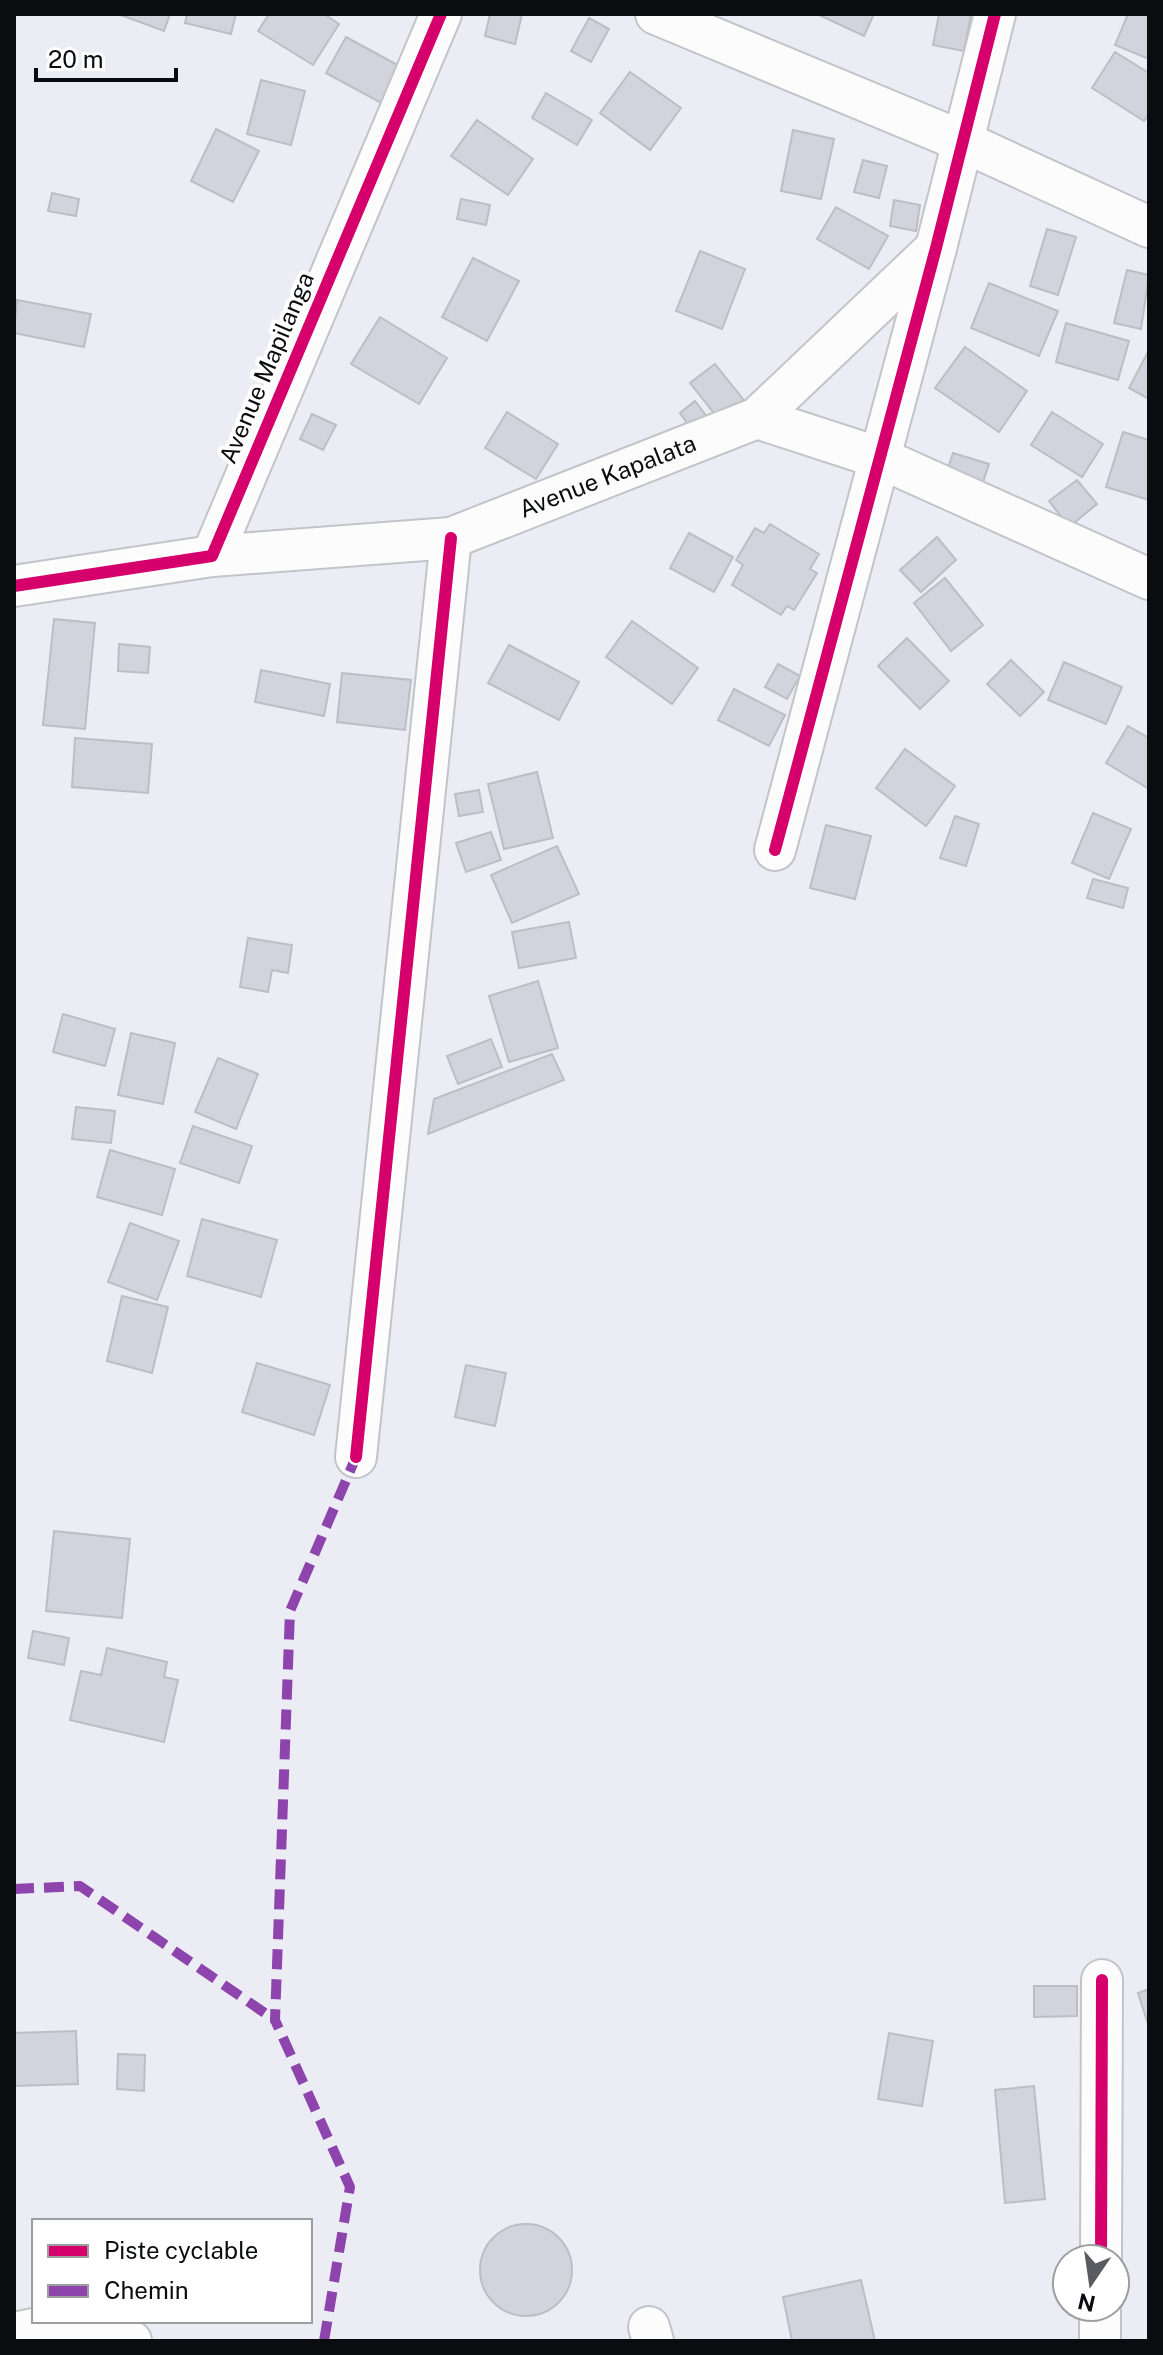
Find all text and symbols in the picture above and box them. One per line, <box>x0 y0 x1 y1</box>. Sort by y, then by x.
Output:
scale bar <box>36 32 176 82</box>
text: 20 m <box>48 45 104 73</box>
street label: Avenue Mapilanga <box>213 268 319 467</box>
street label: Avenue Kapalata <box>515 428 700 523</box>
legend <box>32 2219 312 2323</box>
text: Piste cyclable <box>104 2236 258 2264</box>
north arrow <box>1051 2243 1131 2323</box>
text: Chemin <box>104 2276 189 2304</box>
text: N <box>1075 2288 1098 2317</box>

